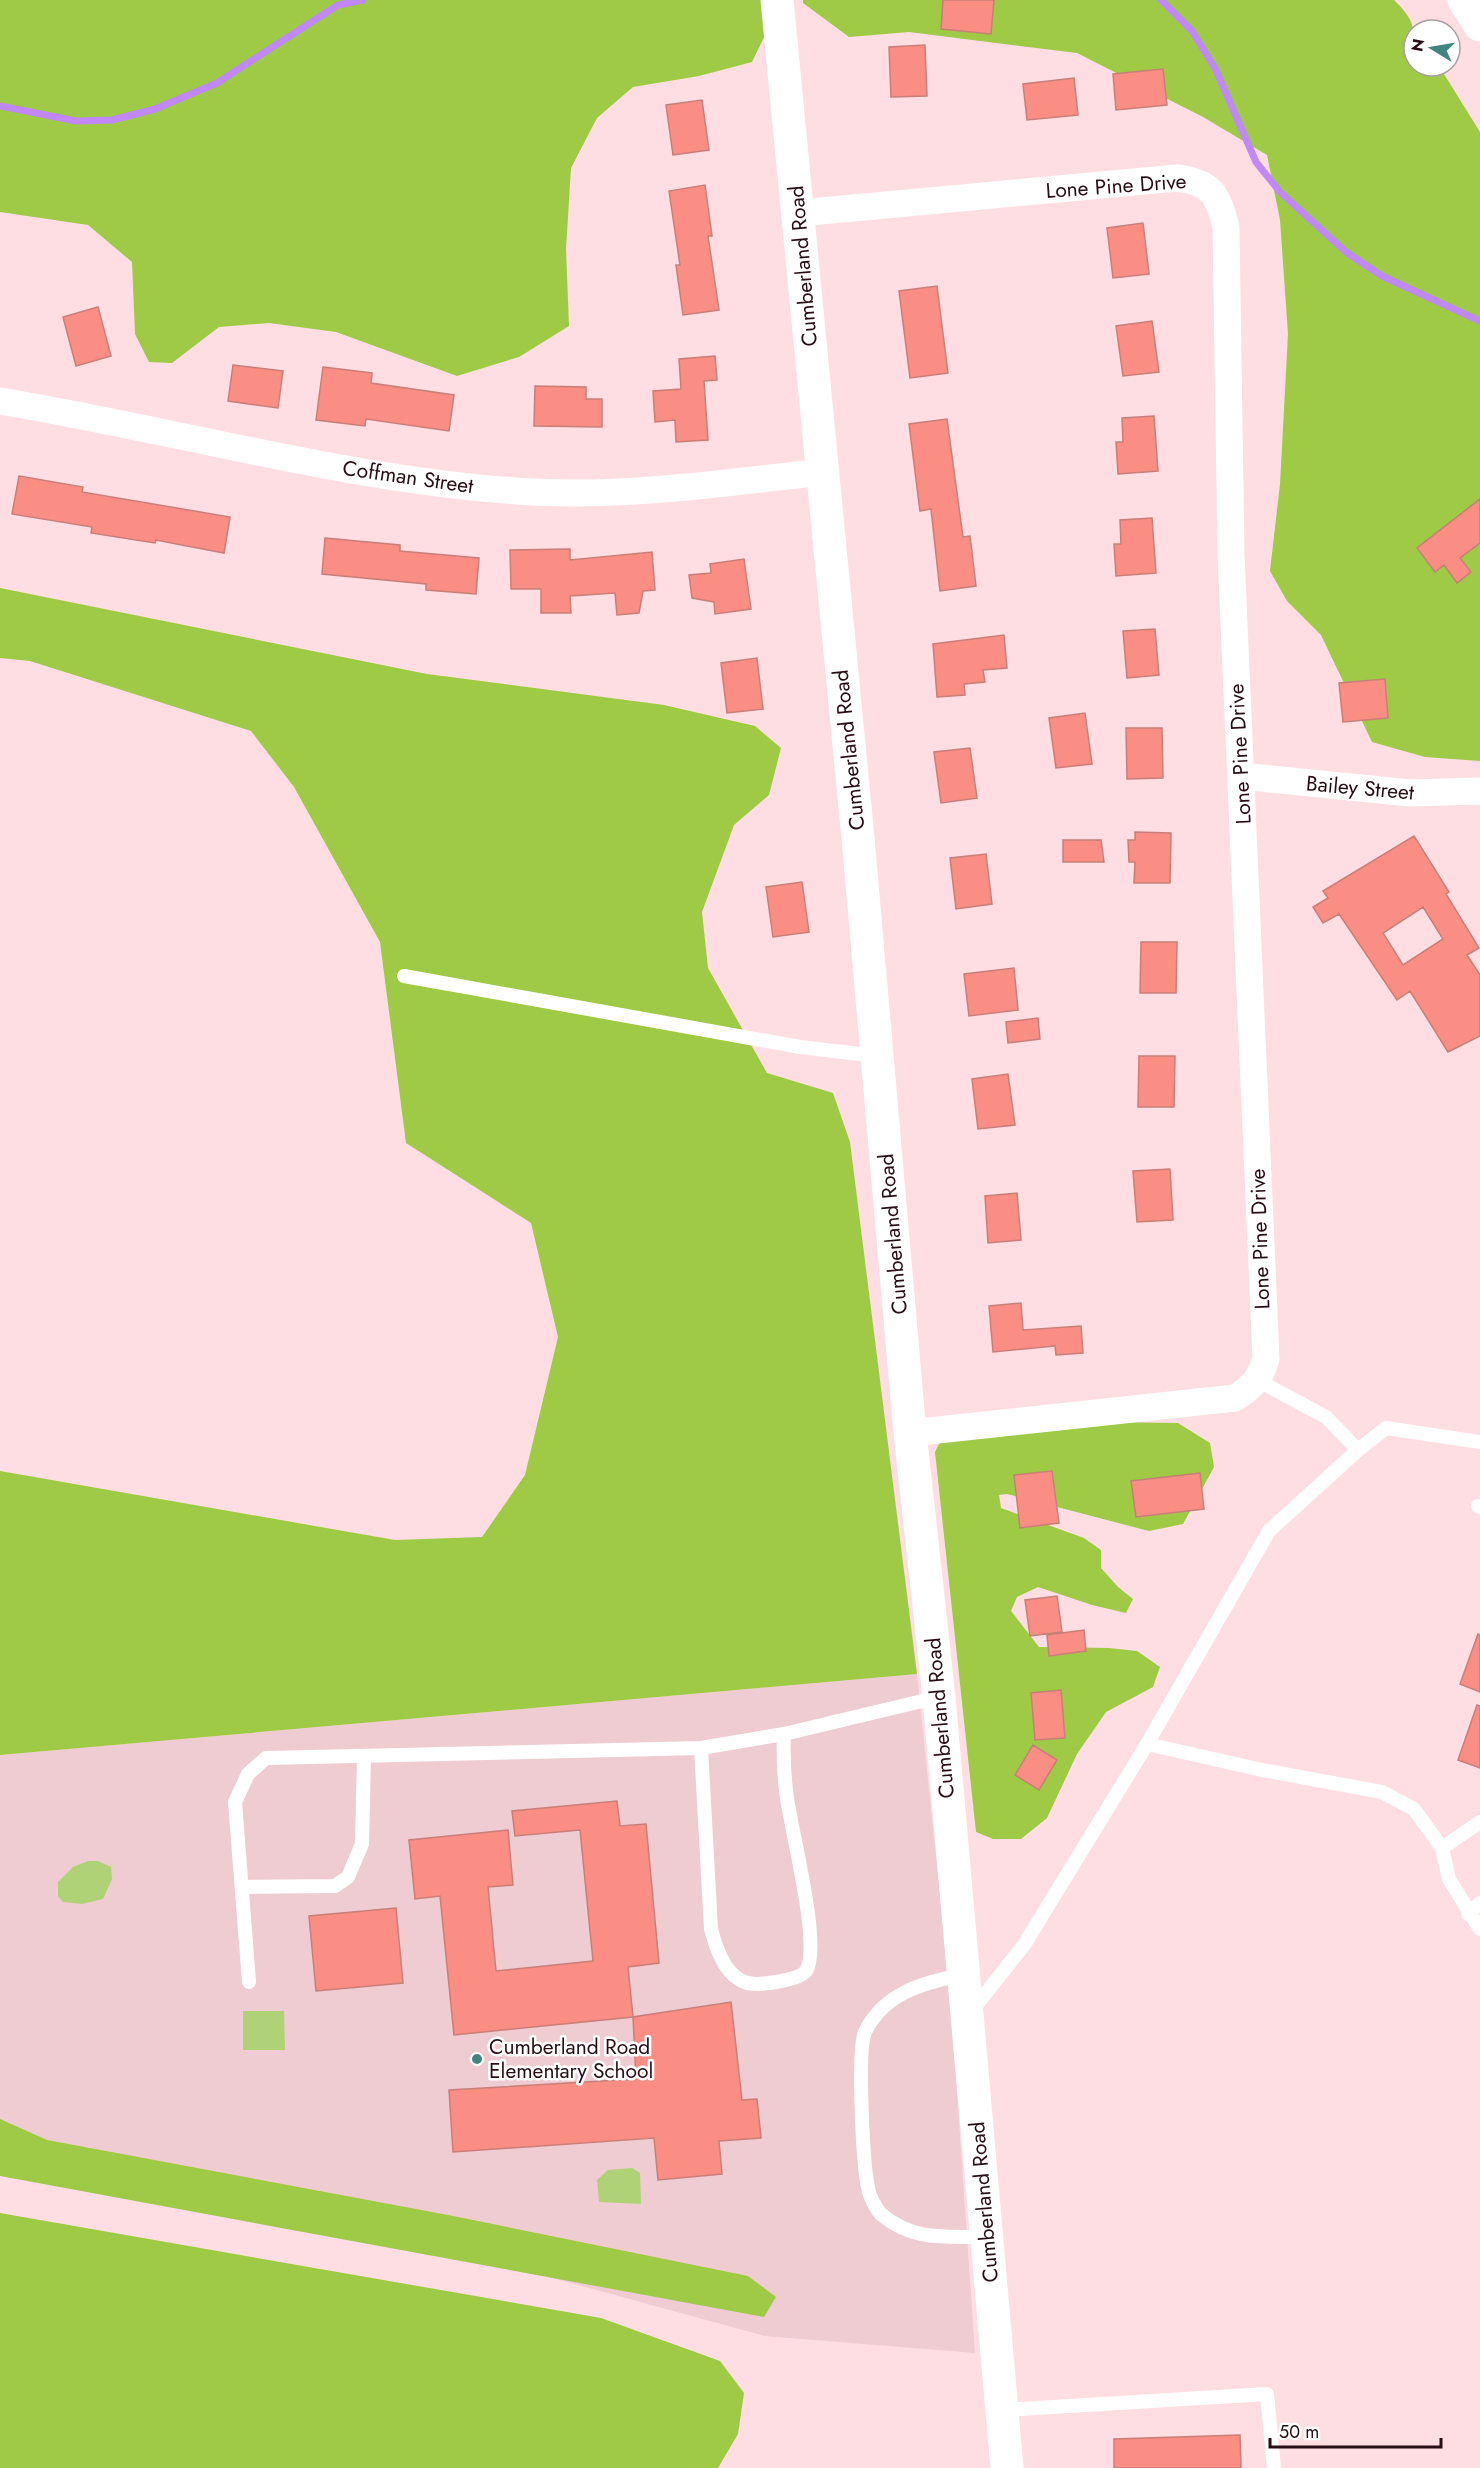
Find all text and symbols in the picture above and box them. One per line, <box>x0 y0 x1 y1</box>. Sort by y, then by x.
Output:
north arrow <box>1402 18 1462 78</box>
text: N <box>1405 37 1430 54</box>
street label: Lone Pine Drive <box>1045 166 1187 206</box>
street label: Cumberland Road <box>781 184 825 348</box>
street label: Coffman Street <box>341 453 475 501</box>
street label: Cumberland Road <box>826 668 872 832</box>
street label: Lone Pine Drive <box>1221 683 1259 825</box>
street label: Bailey Street <box>1305 768 1415 808</box>
street label: Cumberland Road <box>871 1152 915 1316</box>
street label: Lone Pine Drive <box>1243 1168 1277 1310</box>
street label: Cumberland Road <box>918 1636 962 1800</box>
place label: Cumberland Road Elementary School <box>489 2032 653 2086</box>
marker: Cumberland Road Elementary School <box>470 2052 484 2066</box>
street label: Cumberland Road <box>962 2120 1006 2284</box>
scale bar <box>1270 2411 1441 2449</box>
text: 50 m <box>1279 2419 1319 2445</box>

